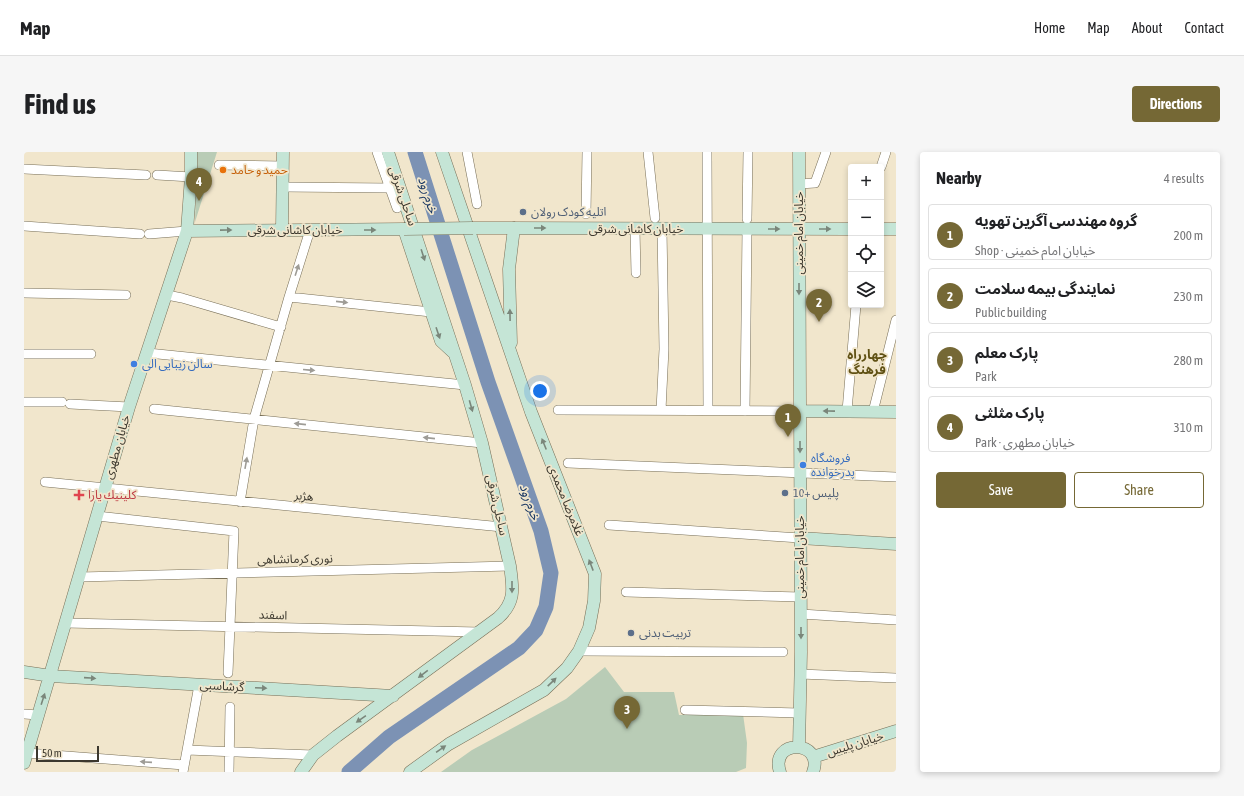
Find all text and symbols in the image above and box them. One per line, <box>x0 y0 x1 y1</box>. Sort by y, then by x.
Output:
text: Map <box>20 17 51 39</box>
text: Home <box>1034 20 1065 36</box>
text: Map <box>1087 20 1110 36</box>
text: About <box>1132 20 1163 36</box>
text: Contact <box>1185 20 1224 36</box>
button: Directions <box>1132 86 1220 122</box>
text: Find us <box>24 88 96 120</box>
place label: حمید و حامد <box>231 163 288 177</box>
street label: ساحلی شرقی <box>386 164 420 228</box>
map controls <box>848 164 884 308</box>
button: + <box>848 164 884 200</box>
marker: حمید و حامد <box>218 165 228 175</box>
pin: 4 <box>186 168 212 201</box>
text: Nearby <box>936 168 982 188</box>
text: 4 results <box>1164 171 1204 186</box>
water label: خرم رود <box>412 175 441 216</box>
street label: خیابان امام خمینی <box>792 191 808 275</box>
button: − <box>848 200 884 236</box>
place label: اتلیه کودک رولان <box>531 205 607 219</box>
marker: اتلیه کودک رولان <box>518 207 528 217</box>
text: گروه مهندسی آگرین تهویه <box>975 212 1137 229</box>
street label: خیابان کاشانی شرقی <box>589 222 683 236</box>
street label: خیابان کاشانی شرقی <box>248 223 342 237</box>
one-way arrow <box>534 225 547 231</box>
one-way arrow <box>768 226 781 232</box>
one-way arrow <box>819 226 832 232</box>
one-way arrow <box>220 227 233 233</box>
one-way arrow <box>364 227 377 233</box>
text: 1 <box>947 228 953 243</box>
text: 200 m <box>1174 228 1203 243</box>
button: locate <box>848 236 884 272</box>
text: Shop · خیابان امام خمینی <box>975 243 1095 258</box>
one-way arrow <box>420 250 426 262</box>
one-way arrow <box>295 264 301 276</box>
button: layers <box>848 272 884 308</box>
text: نمایندگی بیمه سلامت <box>975 280 1115 297</box>
one-way arrow <box>796 283 802 296</box>
pin: 2 <box>806 289 832 322</box>
text: 2 <box>947 289 953 304</box>
text: 230 m <box>1174 289 1203 304</box>
one-way arrow <box>336 299 348 306</box>
text: Public building <box>975 305 1047 320</box>
one-way arrow <box>507 308 513 321</box>
one-way arrow <box>435 327 441 339</box>
text: پارک معلم <box>975 344 1038 361</box>
district label: چهارراه فرهنگ <box>847 347 887 377</box>
text: 3 <box>947 353 953 368</box>
text: 280 m <box>1174 353 1203 368</box>
place label: سالن زیبایی الی <box>142 357 213 371</box>
marker: سالن زیبایی الی <box>129 359 139 369</box>
one-way arrow <box>303 367 315 374</box>
text: Park <box>975 369 997 384</box>
your location <box>530 381 550 401</box>
one-way arrow <box>468 400 474 412</box>
pin: 1 <box>775 404 801 437</box>
text: پارک مثلثی <box>975 404 1045 421</box>
one-way arrow <box>822 408 835 414</box>
street label: خیابان مطهری <box>101 413 133 481</box>
text: 4 <box>947 420 953 435</box>
text: 310 m <box>1174 420 1203 435</box>
one-way arrow <box>294 421 306 427</box>
one-way arrow <box>423 434 435 441</box>
text: Park · خیابان مطهری <box>975 435 1075 450</box>
one-way arrow <box>540 437 546 449</box>
one-way arrow <box>797 441 803 454</box>
place label: فروشگاه پدرخوانده <box>811 451 855 480</box>
one-way arrow <box>244 457 250 469</box>
marker: فروشگاه پدرخوانده <box>798 460 808 470</box>
street label: غلامرضا محمدی <box>545 462 587 538</box>
button: Save <box>936 472 1066 508</box>
button: Share <box>1074 472 1204 508</box>
street label: ساحلی شرقی <box>483 473 511 537</box>
water label: خرم رود <box>514 482 544 523</box>
place label: پلیس +10 <box>793 486 839 501</box>
place label: كلينيك يارا <box>88 488 137 502</box>
street label: هژبر <box>293 488 314 504</box>
marker: پلیس +10 <box>780 488 790 498</box>
marker: كلينيك يارا <box>73 489 85 501</box>
street label: خیابان امام خمینی <box>793 515 809 599</box>
street label: نوری کرمانشاهی <box>257 551 333 567</box>
one-way arrow <box>588 558 594 570</box>
one-way arrow <box>509 581 515 594</box>
street label: اسفند <box>258 608 288 623</box>
place label: تربیت بدنی <box>639 626 692 640</box>
one-way arrow <box>798 627 804 640</box>
marker: تربیت بدنی <box>626 628 636 638</box>
one-way arrow <box>417 670 428 678</box>
one-way arrow <box>84 675 96 682</box>
one-way arrow <box>547 677 557 686</box>
street label: گرشاسبی <box>199 678 246 694</box>
one-way arrow <box>255 685 267 692</box>
one-way arrow <box>40 692 46 704</box>
pin: 3 <box>614 696 640 729</box>
one-way arrow <box>356 714 367 723</box>
street label: خیابان پلیس <box>825 729 885 760</box>
scale bar <box>36 744 99 763</box>
one-way arrow <box>436 745 447 753</box>
text: 50 m <box>42 747 62 759</box>
one-way arrow <box>140 759 152 766</box>

